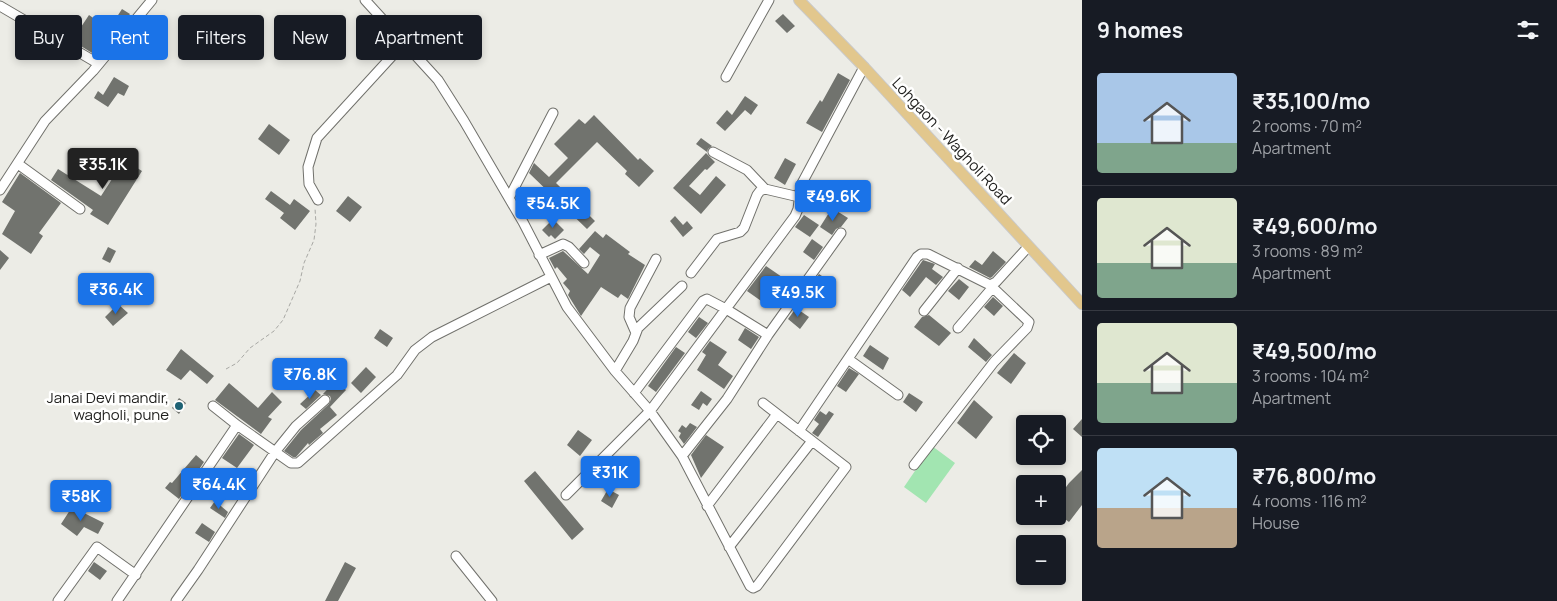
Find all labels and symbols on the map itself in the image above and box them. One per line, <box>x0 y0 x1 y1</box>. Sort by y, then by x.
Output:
street label: Lohgaon - Wagholi Road <box>887 73 1017 209</box>
pin: ₹35.1K <box>62 148 144 190</box>
pin: ₹49.6K <box>792 180 874 222</box>
pin: ₹54.5K <box>512 186 594 229</box>
pin: ₹36.4K <box>75 272 157 315</box>
pin: ₹49.5K <box>757 276 839 318</box>
pin: ₹76.8K <box>269 358 351 400</box>
place label: Janai Devi mandir, wagholi, pune <box>47 387 169 425</box>
marker: Janai Devi mandir, wagholi, pune <box>173 400 185 412</box>
pin: ₹31K <box>580 456 640 498</box>
pin: ₹64.4K <box>178 468 260 510</box>
pin: ₹58K <box>51 480 111 522</box>

